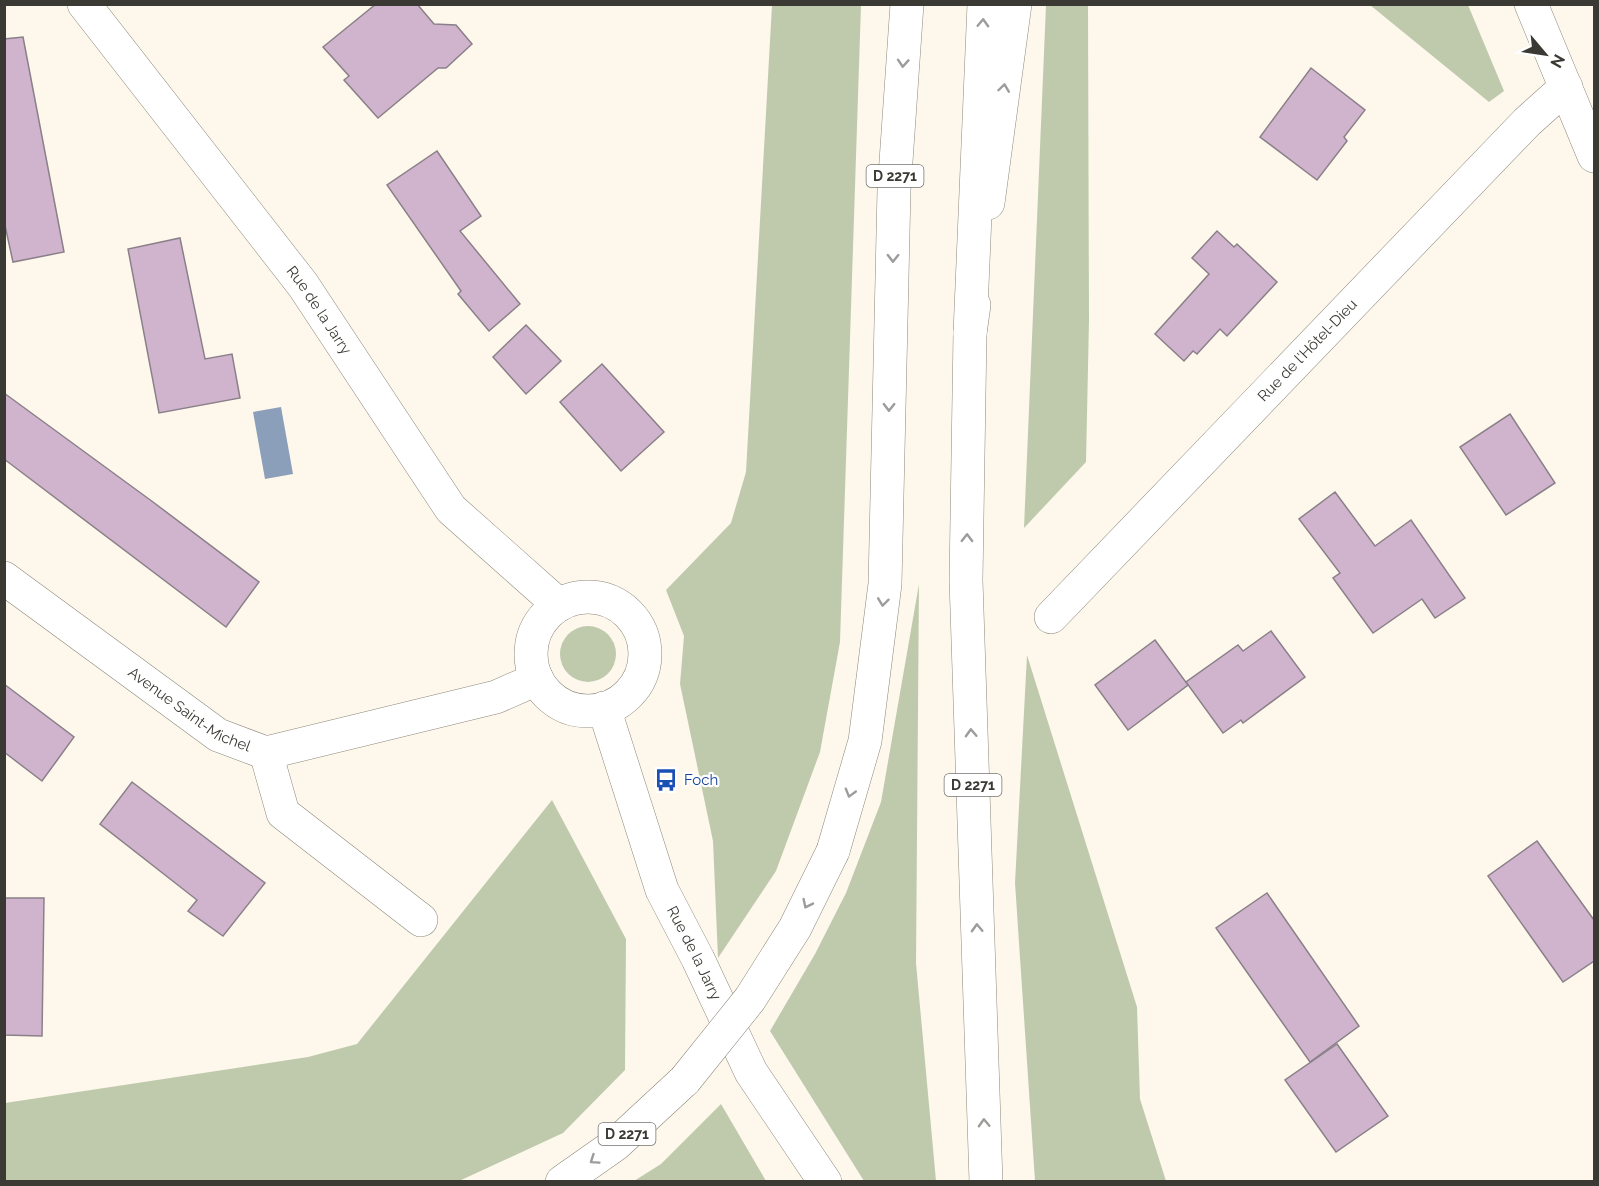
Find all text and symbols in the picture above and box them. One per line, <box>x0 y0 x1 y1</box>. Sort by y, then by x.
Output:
one-way arrow <box>977 18 990 27</box>
north arrow <box>1515 24 1575 84</box>
text: N <box>1546 51 1569 71</box>
one-way arrow <box>896 58 909 67</box>
one-way arrow <box>997 83 1009 92</box>
road number: D 2271 <box>866 165 924 187</box>
one-way arrow <box>887 253 899 262</box>
street label: Rue de la Jarry <box>283 262 355 358</box>
street label: Rue de l'Hôtel-Dieu <box>1254 295 1361 405</box>
one-way arrow <box>883 402 896 411</box>
one-way arrow <box>961 534 973 543</box>
one-way arrow <box>877 597 889 606</box>
street label: Avenue Saint-Michel <box>125 663 254 756</box>
one-way arrow <box>965 729 977 738</box>
bus stop icon: Foch <box>653 767 679 793</box>
place label: Foch <box>684 771 718 789</box>
road number: D 2271 <box>944 774 1002 796</box>
one-way arrow <box>844 788 857 798</box>
one-way arrow <box>803 897 815 908</box>
street label: Rue de la Jarry <box>663 903 725 1003</box>
one-way arrow <box>971 924 984 933</box>
one-way arrow <box>977 1119 990 1128</box>
road number: D 2271 <box>598 1123 656 1145</box>
one-way arrow <box>590 1153 601 1164</box>

